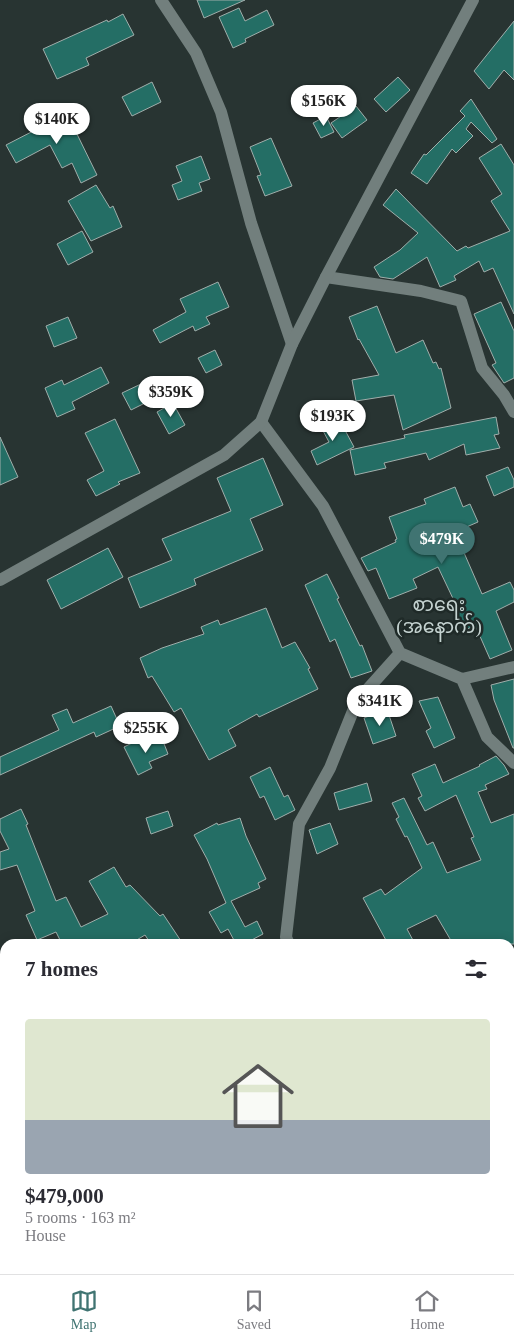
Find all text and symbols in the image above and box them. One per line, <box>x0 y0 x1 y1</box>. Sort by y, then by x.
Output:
pin: $156K <box>289 84 359 127</box>
text: $156K <box>302 92 346 109</box>
pin: $140K <box>22 102 92 145</box>
text: $140K <box>35 110 79 127</box>
pin: $359K <box>136 376 206 418</box>
text: $359K <box>149 383 193 400</box>
pin: $193K <box>298 400 368 442</box>
text: $193K <box>311 407 355 424</box>
pin: $479K <box>407 522 477 565</box>
text: $479K <box>420 530 464 547</box>
district label: စာရေး (အနောက်) <box>396 594 482 642</box>
pin: $341K <box>345 684 415 727</box>
text: $341K <box>358 692 402 709</box>
pin: $255K <box>111 712 181 754</box>
text: $255K <box>124 719 168 736</box>
icon: filters <box>462 955 490 983</box>
text: 7 homes <box>25 957 98 981</box>
icon: home <box>213 1051 303 1141</box>
text: $479,000 <box>25 1184 104 1208</box>
text: 5 rooms · 163 m² <box>25 1209 136 1226</box>
text: House <box>25 1227 66 1244</box>
tab: Map <box>70 1287 98 1333</box>
tab: Saved <box>237 1287 271 1333</box>
tab: Home <box>410 1287 444 1333</box>

